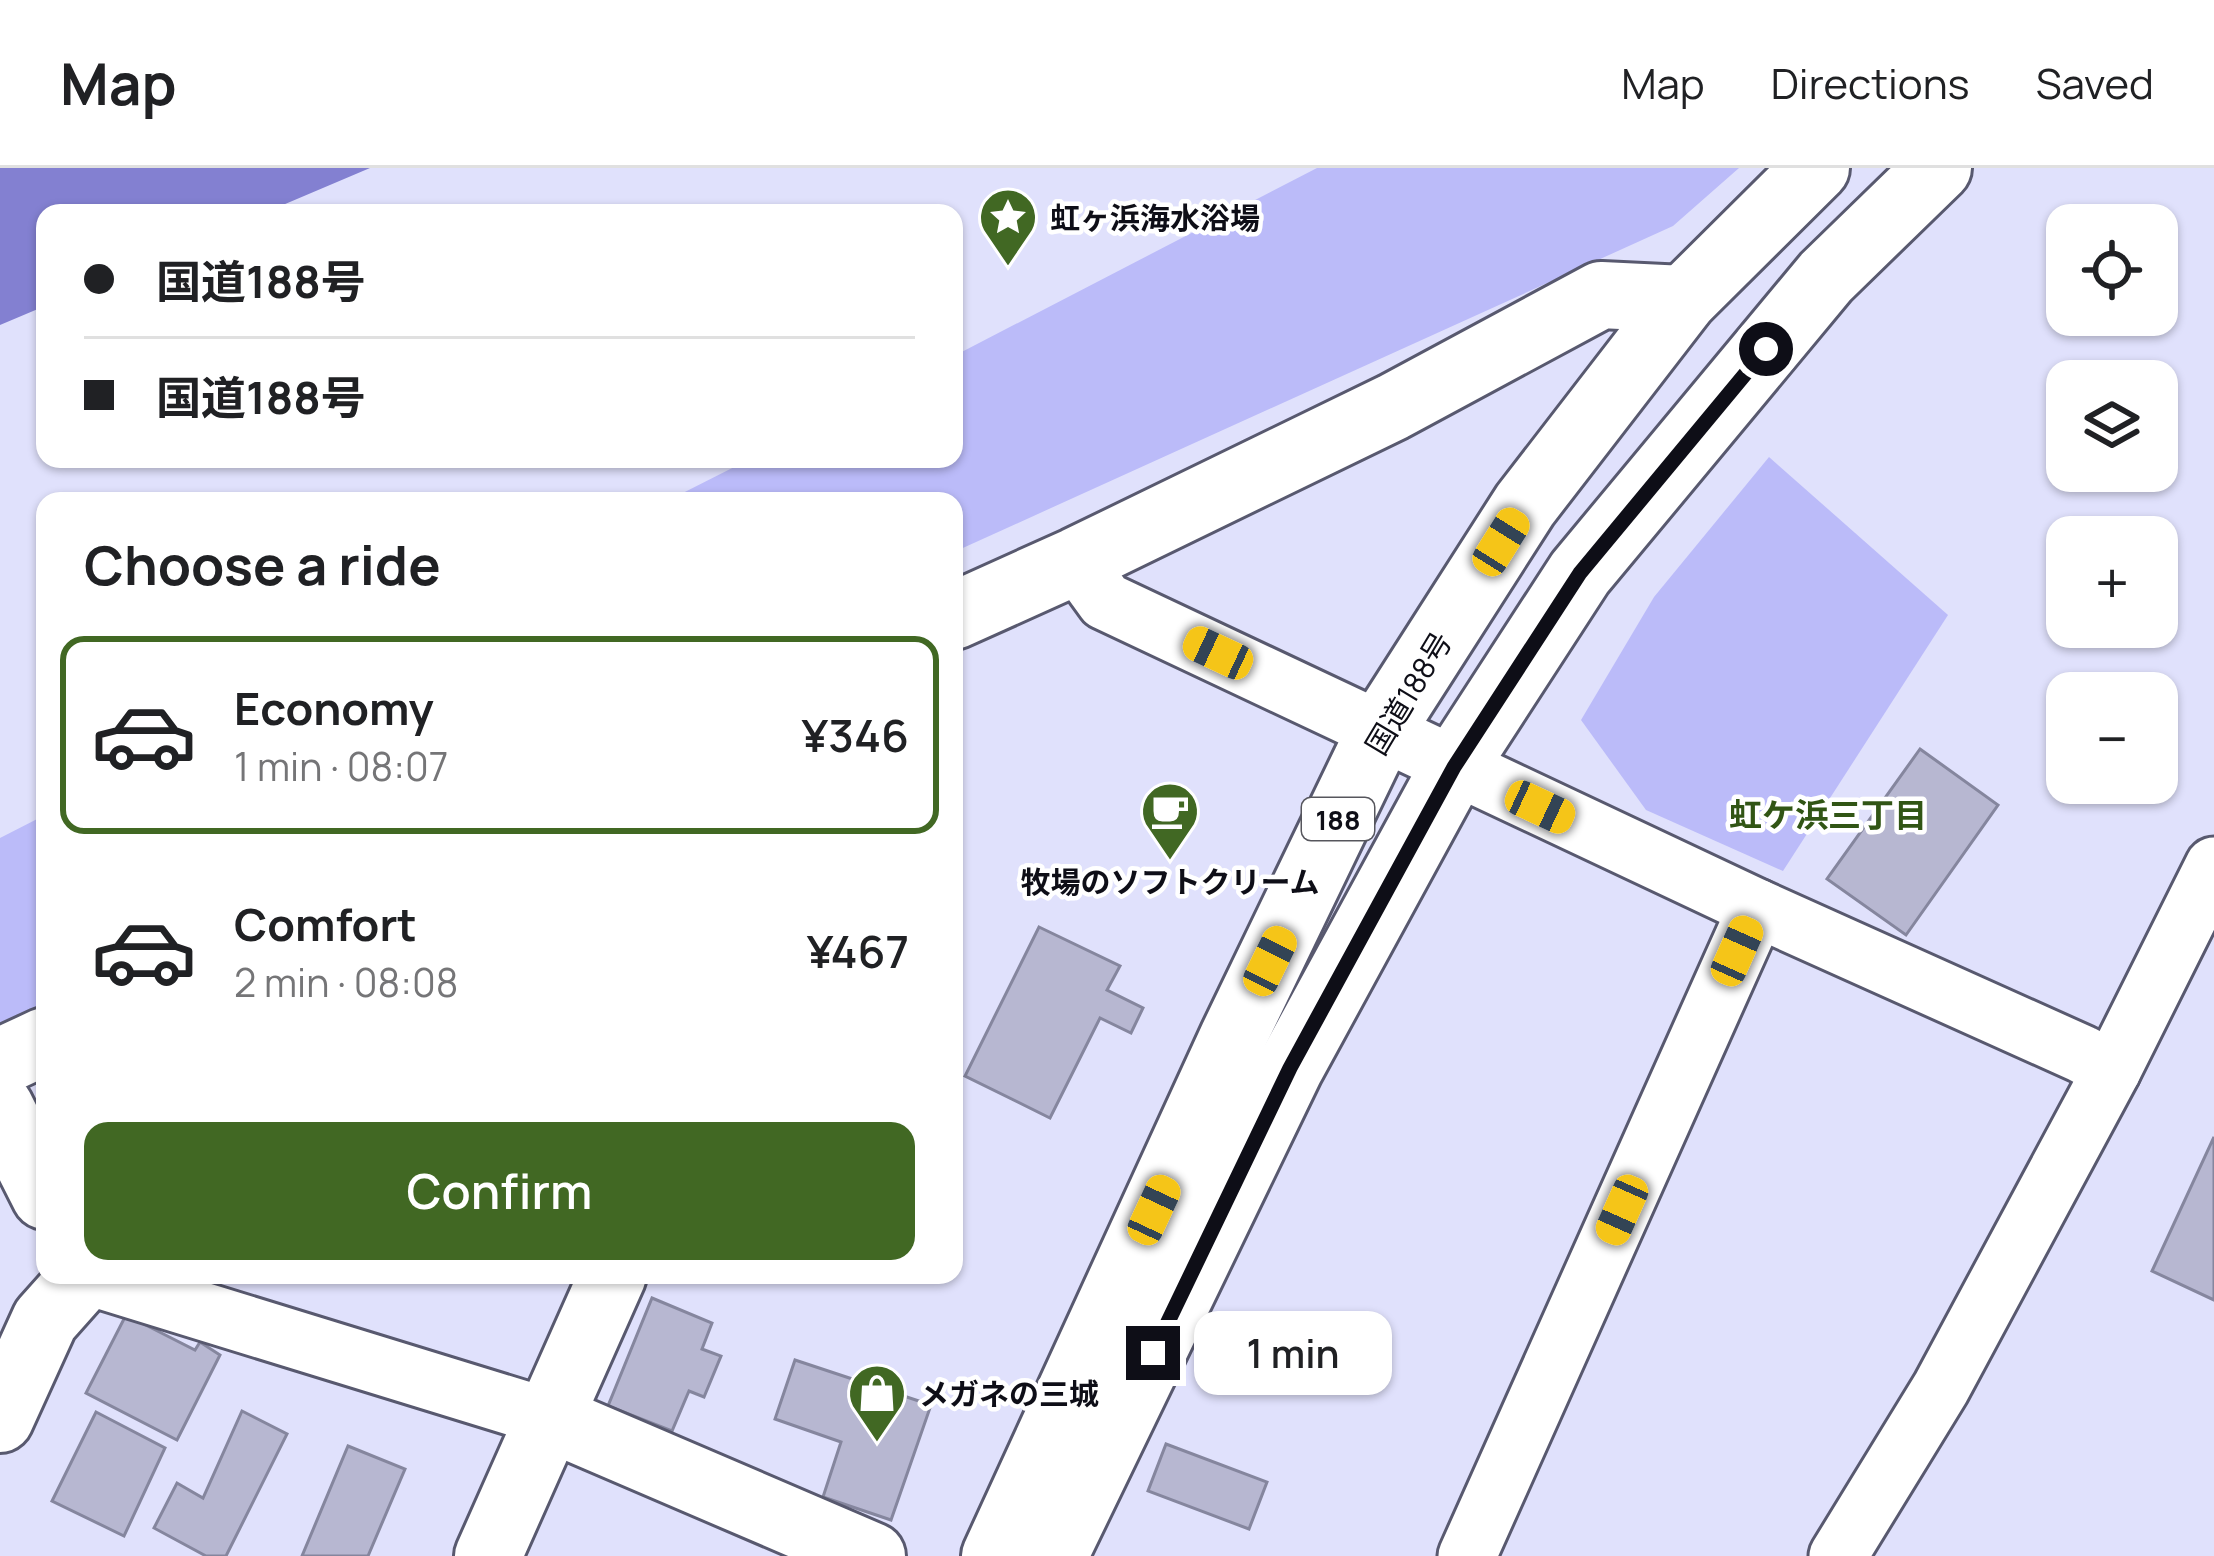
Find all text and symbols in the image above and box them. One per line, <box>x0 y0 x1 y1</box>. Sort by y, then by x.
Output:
text: Map <box>60 44 177 122</box>
text: Map <box>1621 54 1705 112</box>
text: Directions <box>1771 54 1970 112</box>
text: Saved <box>2036 54 2154 112</box>
place icon: 虹ヶ浜海水浴場 <box>977 186 1039 268</box>
place label: 虹ヶ浜海水浴場 <box>1050 197 1260 238</box>
map controls <box>2046 204 2178 804</box>
button: locate <box>2046 204 2178 336</box>
text: 国道188号 <box>156 250 366 312</box>
route start <box>1739 322 1793 376</box>
button: layers <box>2046 360 2178 492</box>
text: 国道188号 <box>156 366 366 428</box>
car <box>1467 502 1535 582</box>
button: + <box>2046 516 2178 648</box>
text: Choose a ride <box>84 527 441 601</box>
car <box>1178 621 1258 685</box>
street label: 国道188号 <box>1355 624 1461 762</box>
button: − <box>2046 672 2178 804</box>
text: Economy <box>234 677 434 739</box>
icon: car <box>90 681 198 789</box>
text: ¥346 <box>801 704 909 766</box>
text: 1 min · 08:07 <box>234 739 448 793</box>
car <box>1500 775 1580 839</box>
cafe icon: 牧場のソフトクリーム <box>1139 780 1201 862</box>
district label: 虹ケ浜三丁目 <box>1729 792 1927 837</box>
road number: 188 <box>1302 798 1374 840</box>
place label: 牧場のソフトクリーム <box>1020 861 1320 902</box>
text: Comfort <box>234 893 417 955</box>
icon: car <box>90 897 198 1005</box>
car <box>1706 911 1768 991</box>
text: ¥467 <box>807 920 909 982</box>
car <box>1238 921 1302 1001</box>
text: 2 min · 08:08 <box>234 955 458 1009</box>
button: Confirm <box>84 1122 915 1260</box>
car <box>1122 1170 1186 1250</box>
car <box>1591 1170 1653 1250</box>
callout: 1 min <box>1195 1311 1393 1395</box>
route end <box>1126 1326 1180 1380</box>
text: 1 min <box>1247 1326 1339 1380</box>
shop icon: メガネの三城 <box>846 1362 908 1444</box>
place label: メガネの三城 <box>919 1373 1099 1414</box>

